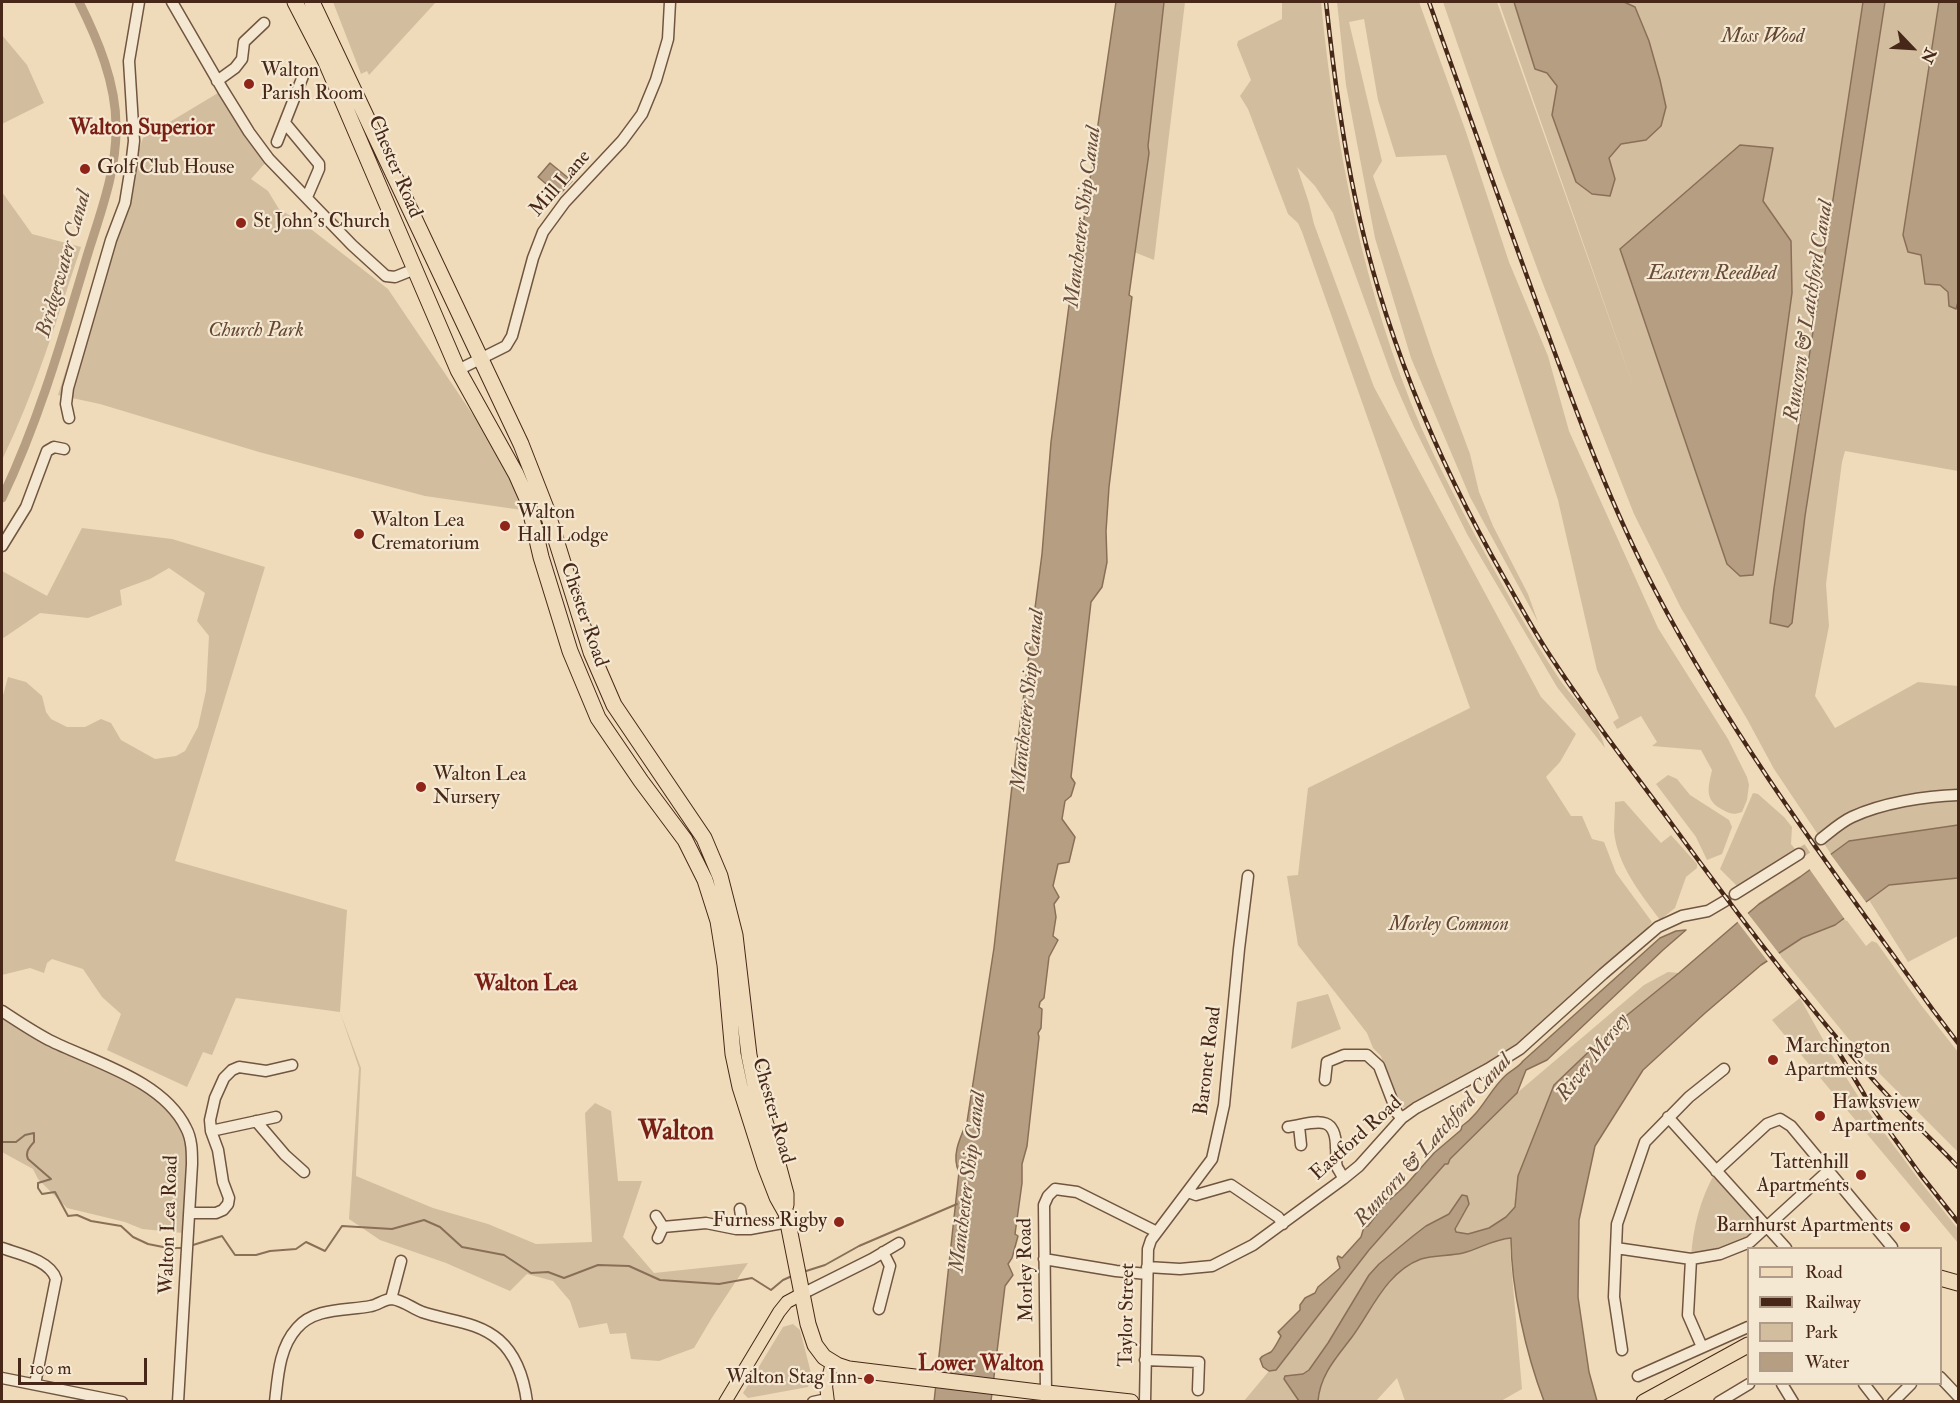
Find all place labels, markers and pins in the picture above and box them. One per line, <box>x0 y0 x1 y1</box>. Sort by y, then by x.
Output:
place label: Walton Parish Room <box>261 60 364 107</box>
marker: Walton Parish Room <box>242 77 256 91</box>
place label: Golf Club House <box>97 157 234 181</box>
marker: Golf Club House <box>78 162 92 176</box>
place label: St John's Church <box>253 211 390 235</box>
marker: St John's Church <box>234 216 248 230</box>
place label: Walton Hall Lodge <box>517 502 608 549</box>
place label: Walton Lea Crematorium <box>371 510 480 557</box>
marker: Walton Hall Lodge <box>498 519 512 533</box>
marker: Walton Lea Crematorium <box>352 527 366 541</box>
place label: Walton Lea Nursery <box>433 764 526 811</box>
marker: Walton Lea Nursery <box>414 780 428 794</box>
place label: Marchington Apartments <box>1785 1036 1890 1083</box>
marker: Marchington Apartments <box>1766 1053 1780 1067</box>
place label: Hawksview Apartments <box>1832 1092 1924 1139</box>
marker: Hawksview Apartments <box>1813 1109 1827 1123</box>
place label: Tattenhill Apartments <box>1757 1152 1849 1199</box>
marker: Tattenhill Apartments <box>1854 1168 1868 1182</box>
place label: Furness Rigby <box>713 1210 827 1234</box>
marker: Furness Rigby <box>832 1215 846 1229</box>
place label: Barnhurst Apartments <box>1716 1215 1893 1239</box>
marker: Barnhurst Apartments <box>1898 1220 1912 1234</box>
place label: Walton Stag Inn <box>726 1367 857 1391</box>
marker: Walton Stag Inn <box>862 1372 876 1386</box>

